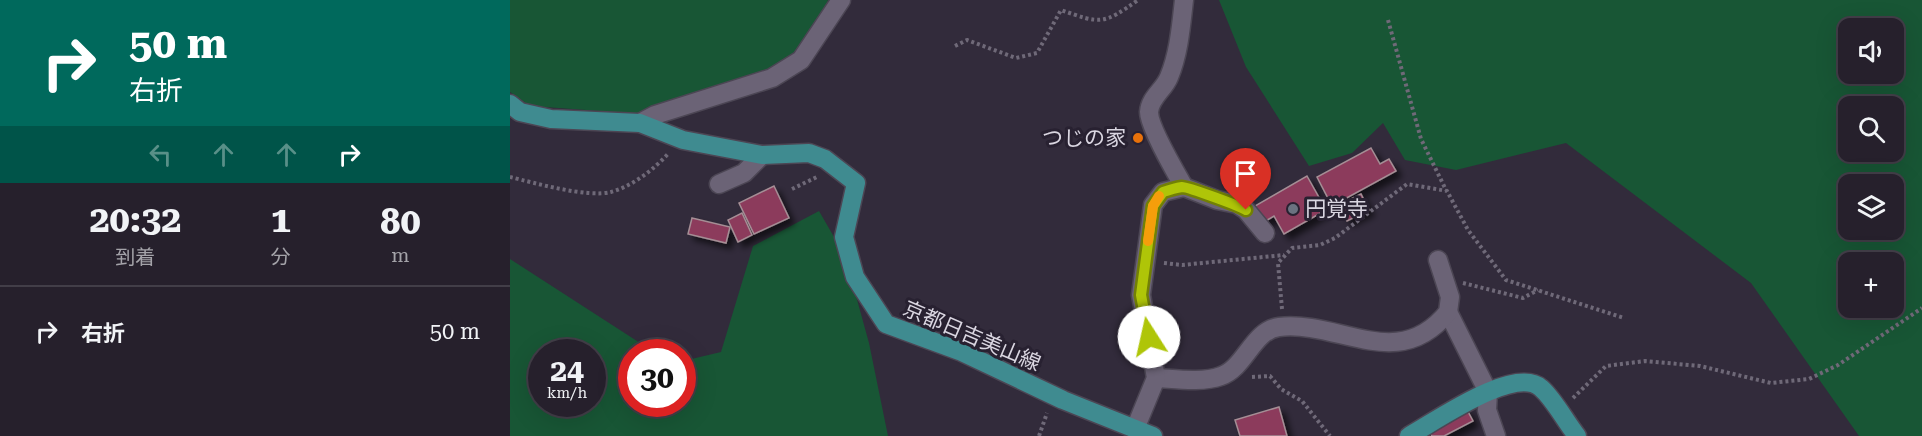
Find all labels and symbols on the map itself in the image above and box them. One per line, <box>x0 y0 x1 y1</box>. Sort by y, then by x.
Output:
place label: つじの家 <box>1042 126 1126 150</box>
marker: つじの家 <box>1131 131 1145 145</box>
pin <box>1220 148 1271 210</box>
place label: 円覚寺 <box>1305 197 1368 221</box>
marker: 円覚寺 <box>1286 202 1300 216</box>
street label: 京都日吉美山線 <box>900 296 1044 376</box>
position arrow <box>1117 305 1181 369</box>
speed limit sign: 30 <box>618 339 696 417</box>

